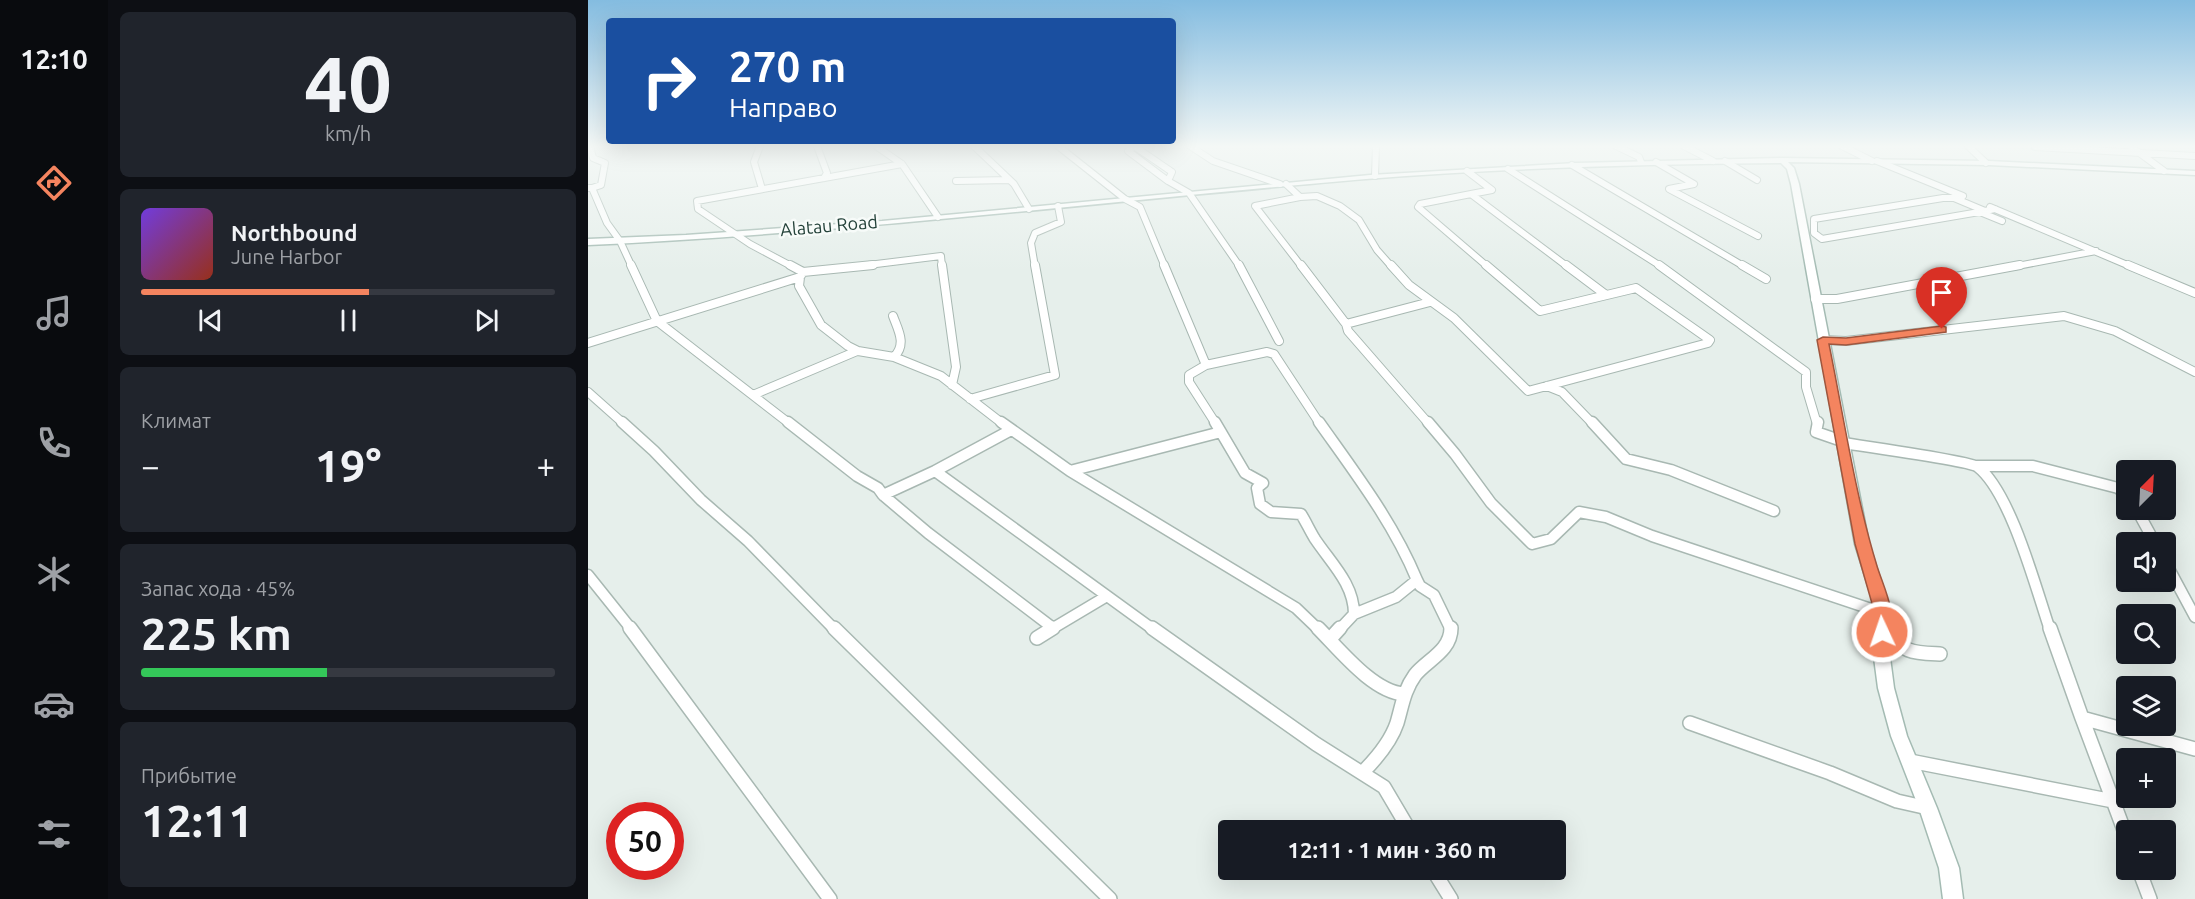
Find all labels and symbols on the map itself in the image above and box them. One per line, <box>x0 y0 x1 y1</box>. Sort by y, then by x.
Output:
street label: Alatau Road <box>779 211 879 239</box>
pin <box>1916 267 1967 329</box>
north arrow <box>2116 460 2176 520</box>
position arrow <box>1850 600 1914 664</box>
speed limit sign: 50 <box>606 802 684 880</box>

